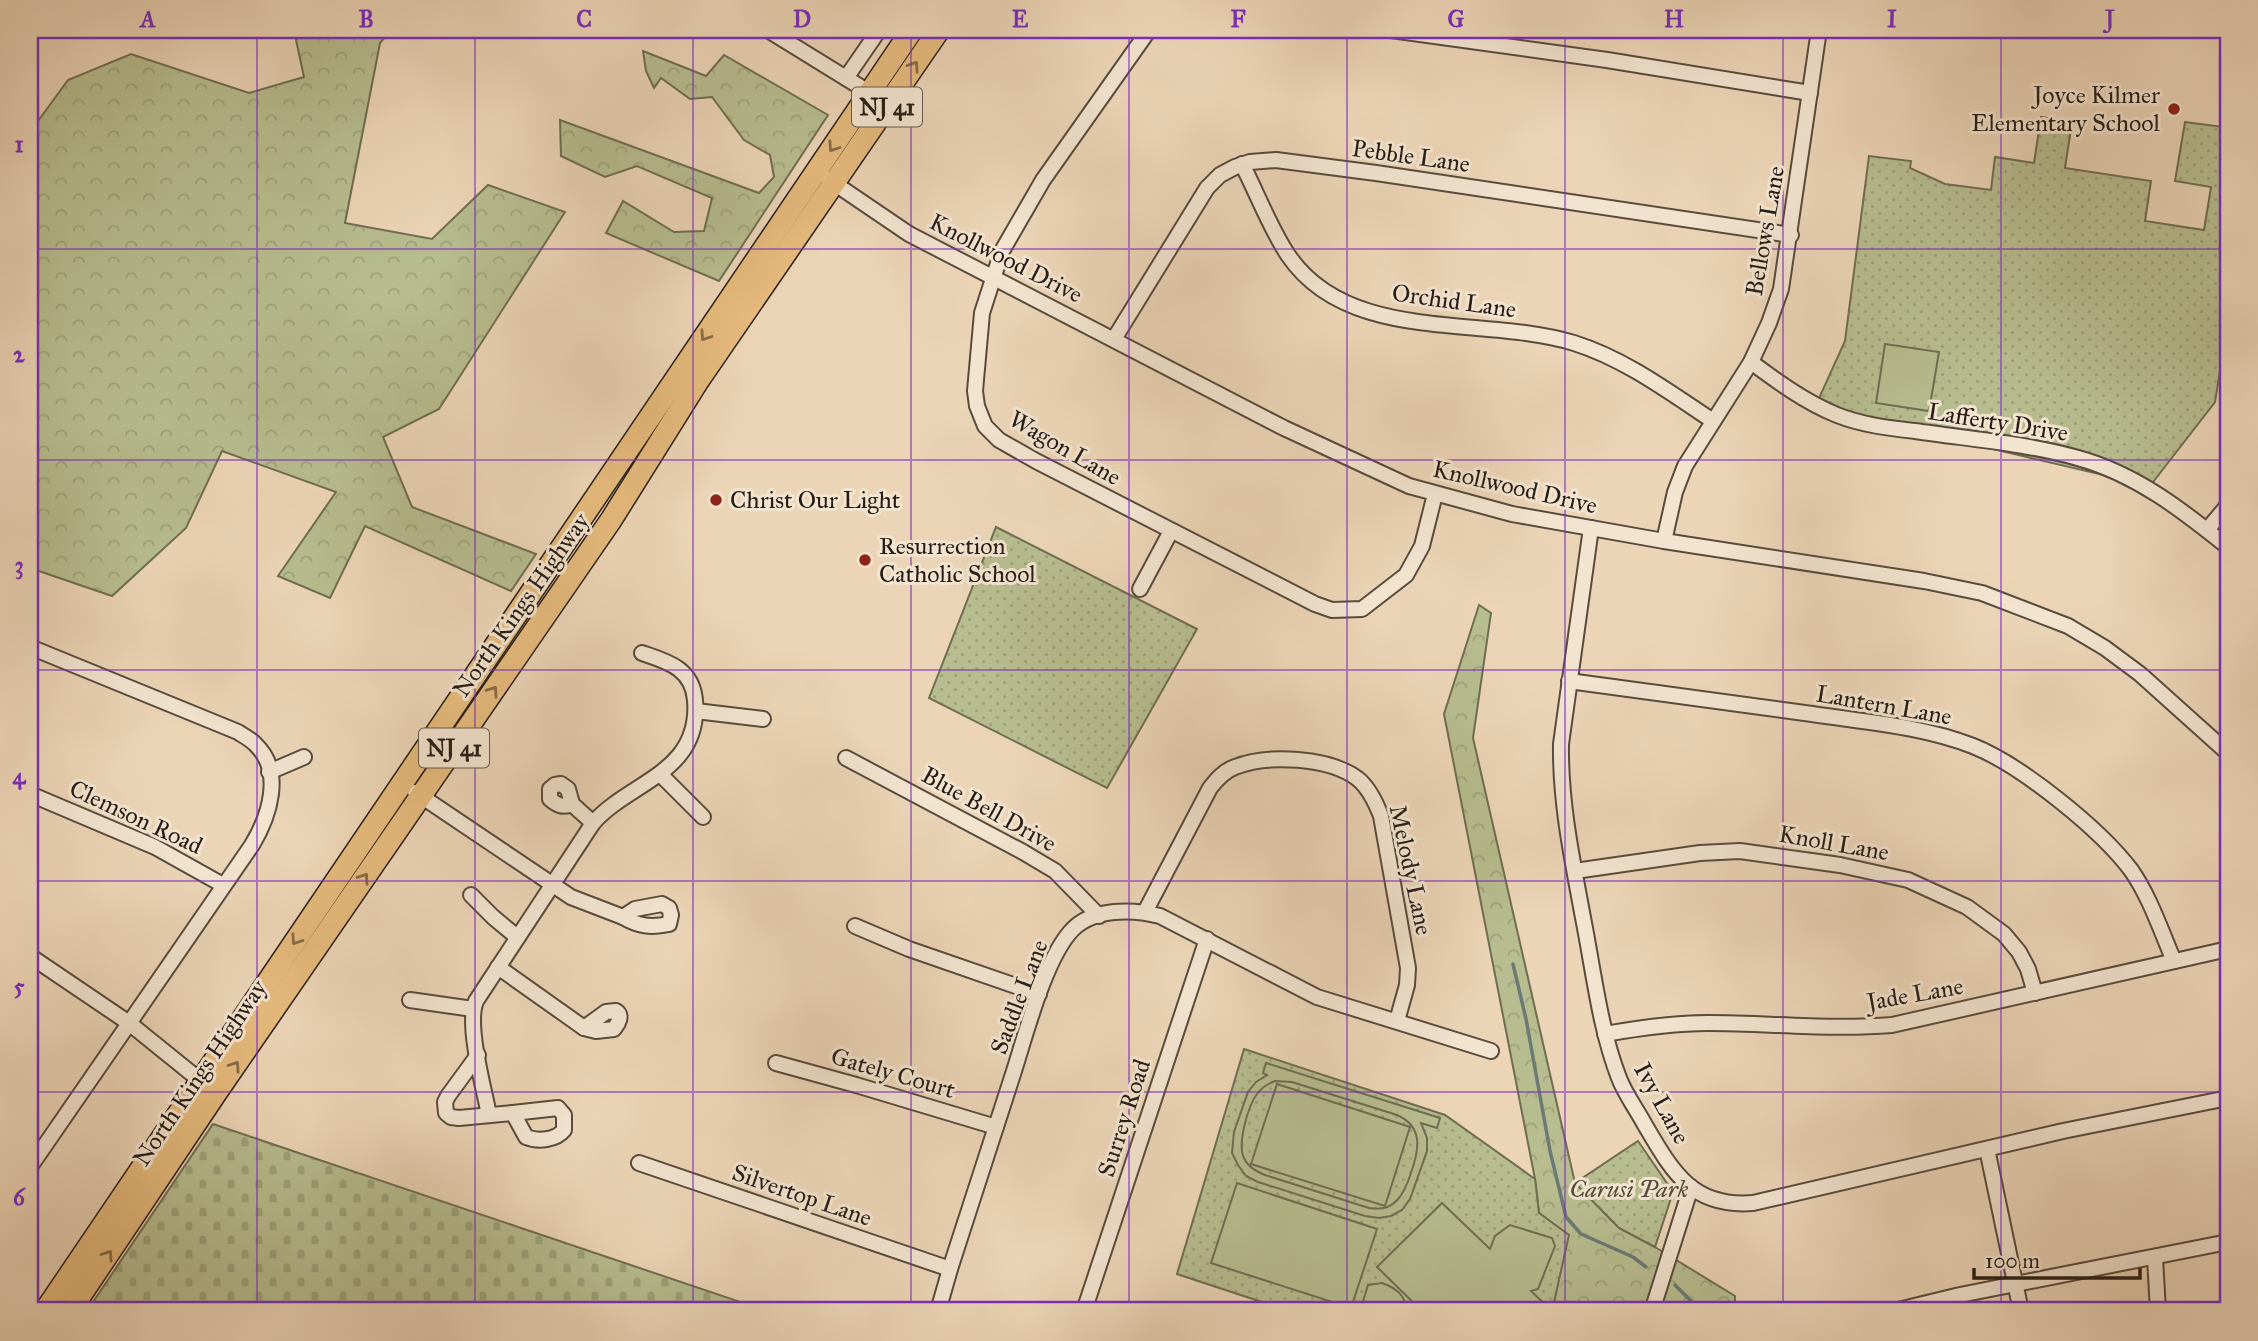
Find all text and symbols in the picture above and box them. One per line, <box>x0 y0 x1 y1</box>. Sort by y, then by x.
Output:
text: A <box>138 5 156 33</box>
text: B <box>358 5 374 33</box>
text: C <box>576 5 592 33</box>
text: D <box>793 5 811 33</box>
text: E <box>1012 5 1029 33</box>
text: F <box>1230 5 1246 33</box>
text: G <box>1448 5 1465 33</box>
text: H <box>1664 5 1684 33</box>
text: I <box>1887 5 1897 33</box>
text: J <box>2102 5 2115 34</box>
one-way arrow <box>906 61 918 74</box>
place label: Joyce Kilmer Elementary School <box>1971 80 2161 138</box>
road number: NJ 41 <box>852 88 922 127</box>
marker: Joyce Kilmer Elementary School <box>2166 101 2182 117</box>
text: 1 <box>14 130 24 158</box>
street label: Pebble Lane <box>1350 133 1472 179</box>
one-way arrow <box>829 139 841 152</box>
street label: Bellows Lane <box>1739 164 1791 298</box>
street label: Knollwood Drive <box>924 207 1088 309</box>
street label: Orchid Lane <box>1390 277 1518 325</box>
one-way arrow <box>700 328 713 341</box>
text: 2 <box>13 340 25 368</box>
street label: Lafferty Drive <box>1926 396 2070 448</box>
street label: Wagon Lane <box>1004 404 1126 492</box>
street label: Knollwood Drive <box>1430 454 1600 520</box>
place label: Christ Our Light <box>730 485 901 515</box>
marker: Christ Our Light <box>708 492 724 508</box>
street label: North Kings Highway <box>446 506 596 703</box>
place label: Resurrection Catholic School <box>879 531 1036 589</box>
text: 3 <box>14 551 24 580</box>
marker: Resurrection Catholic School <box>857 552 873 568</box>
street label: Lantern Lane <box>1814 678 1954 732</box>
one-way arrow <box>485 686 497 699</box>
road number: NJ 41 <box>419 728 489 768</box>
street label: Blue Bell Drive <box>916 760 1062 858</box>
text: 4 <box>13 762 27 790</box>
street label: Clemson Road <box>65 773 207 861</box>
street label: Melody Lane <box>1383 802 1439 938</box>
street label: Knoll Lane <box>1777 819 1891 867</box>
one-way arrow <box>356 873 368 886</box>
one-way arrow <box>292 932 304 945</box>
street label: Saddle Lane <box>983 935 1055 1059</box>
street label: Jade Lane <box>1862 971 1966 1018</box>
text: 5 <box>14 972 25 1000</box>
street label: North Kings Highway <box>127 974 274 1172</box>
street label: Gately Court <box>828 1041 959 1105</box>
street label: Surrey Road <box>1091 1055 1157 1181</box>
street label: Ivy Lane <box>1627 1057 1697 1149</box>
one-way arrow <box>227 1061 239 1074</box>
street label: Silvertop Lane <box>728 1157 876 1233</box>
park label: Carusi Park <box>1570 1174 1689 1204</box>
text: 6 <box>13 1183 26 1211</box>
scale bar <box>1974 1236 2141 1280</box>
text: 100 m <box>1985 1248 2040 1274</box>
one-way arrow <box>100 1249 113 1262</box>

